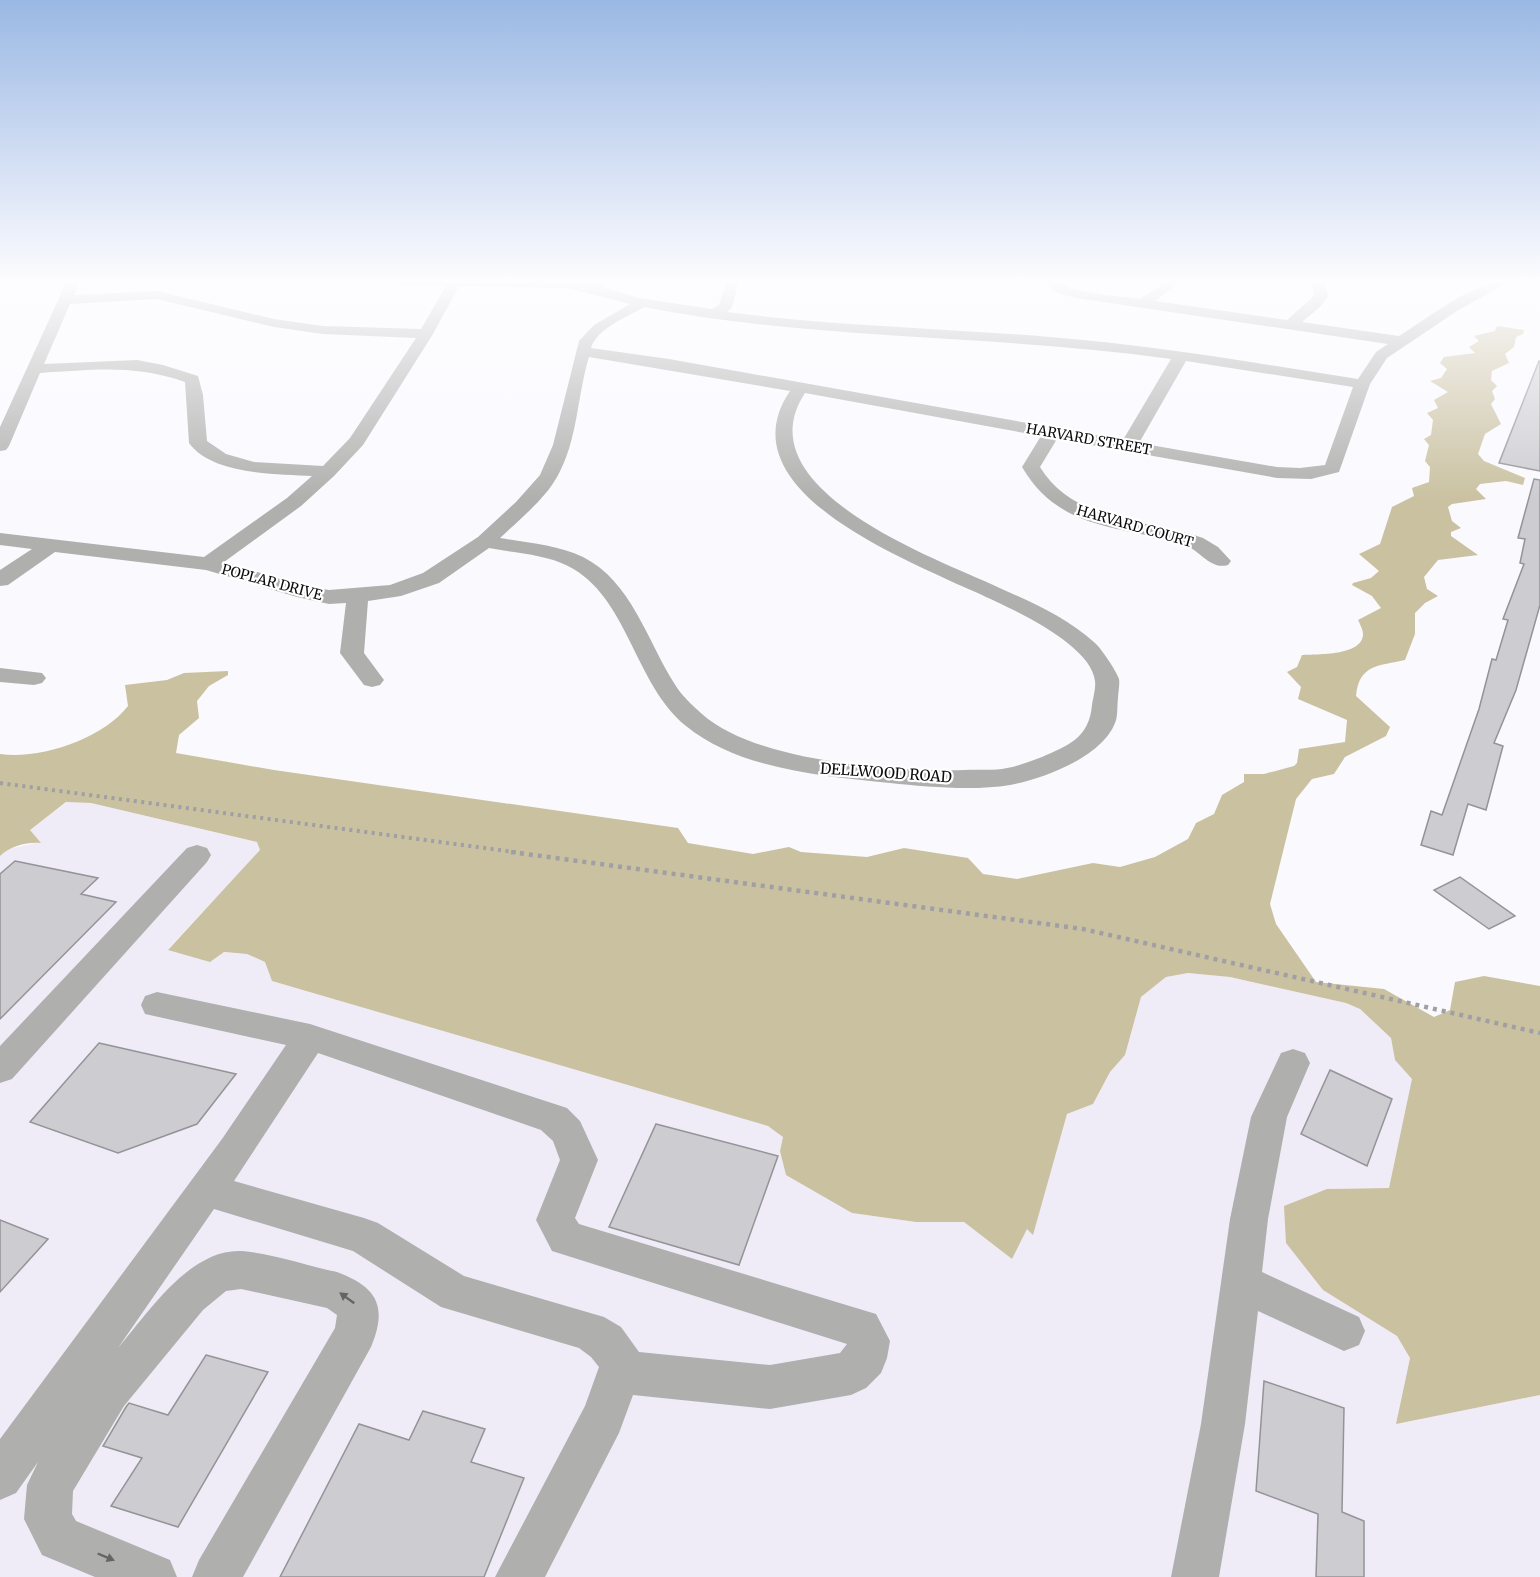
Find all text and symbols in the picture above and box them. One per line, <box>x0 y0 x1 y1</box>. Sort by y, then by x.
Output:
street label: HARVARD STREET <box>1025 419 1153 459</box>
street label: HARVARD COURT <box>1075 501 1196 551</box>
street label: POPLAR DRIVE <box>220 560 324 604</box>
street label: DELLWOOD ROAD <box>820 758 953 787</box>
one-way arrow <box>339 1292 354 1304</box>
one-way arrow <box>97 1553 115 1562</box>

